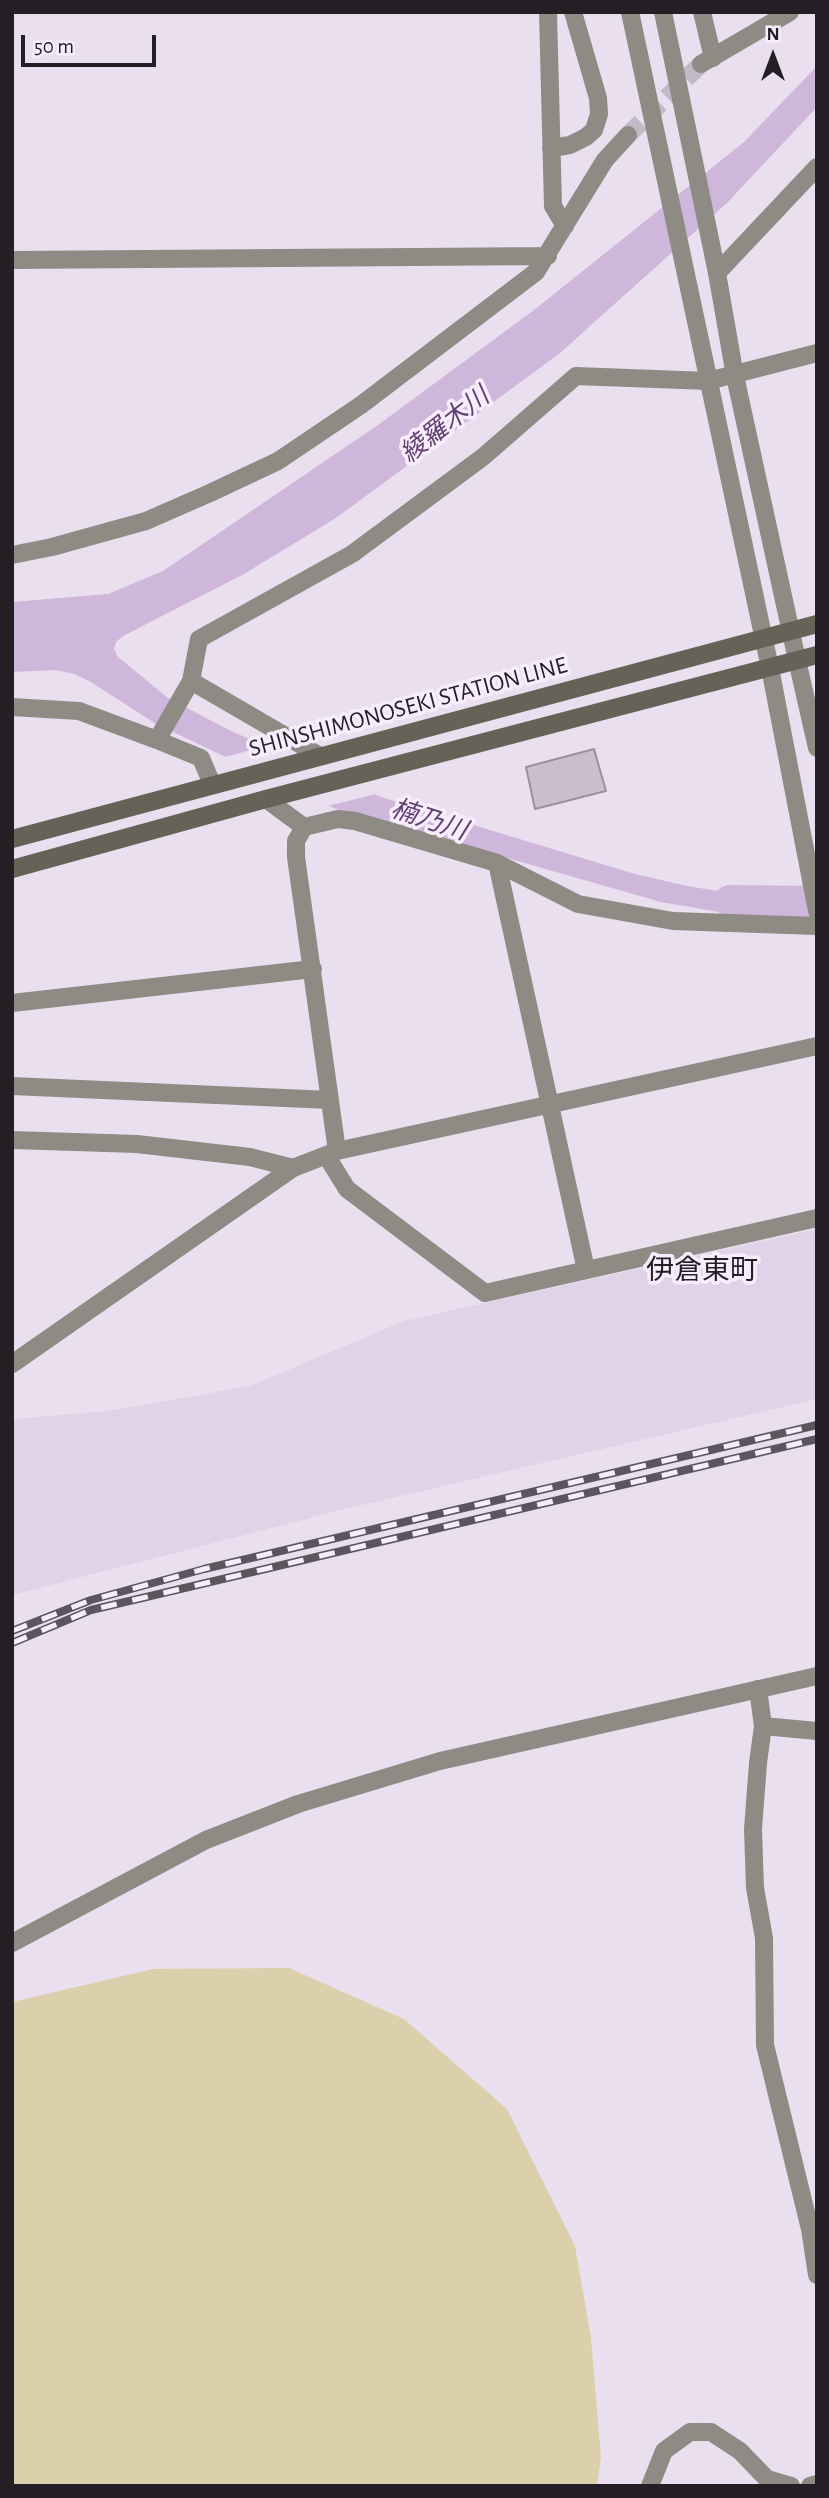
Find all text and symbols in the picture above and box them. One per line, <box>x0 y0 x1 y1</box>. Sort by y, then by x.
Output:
scale bar <box>24 21 159 65</box>
north arrow <box>738 21 808 91</box>
text: N <box>766 25 780 44</box>
text: 50 m <box>34 36 74 57</box>
water label: 綾羅木川 <box>394 381 496 469</box>
street label: SHINSHIMONOSEKI STATION LINE <box>246 651 570 763</box>
water label: 楠乃川 <box>387 793 471 847</box>
district label: 伊倉東町 <box>646 1254 758 1288</box>

